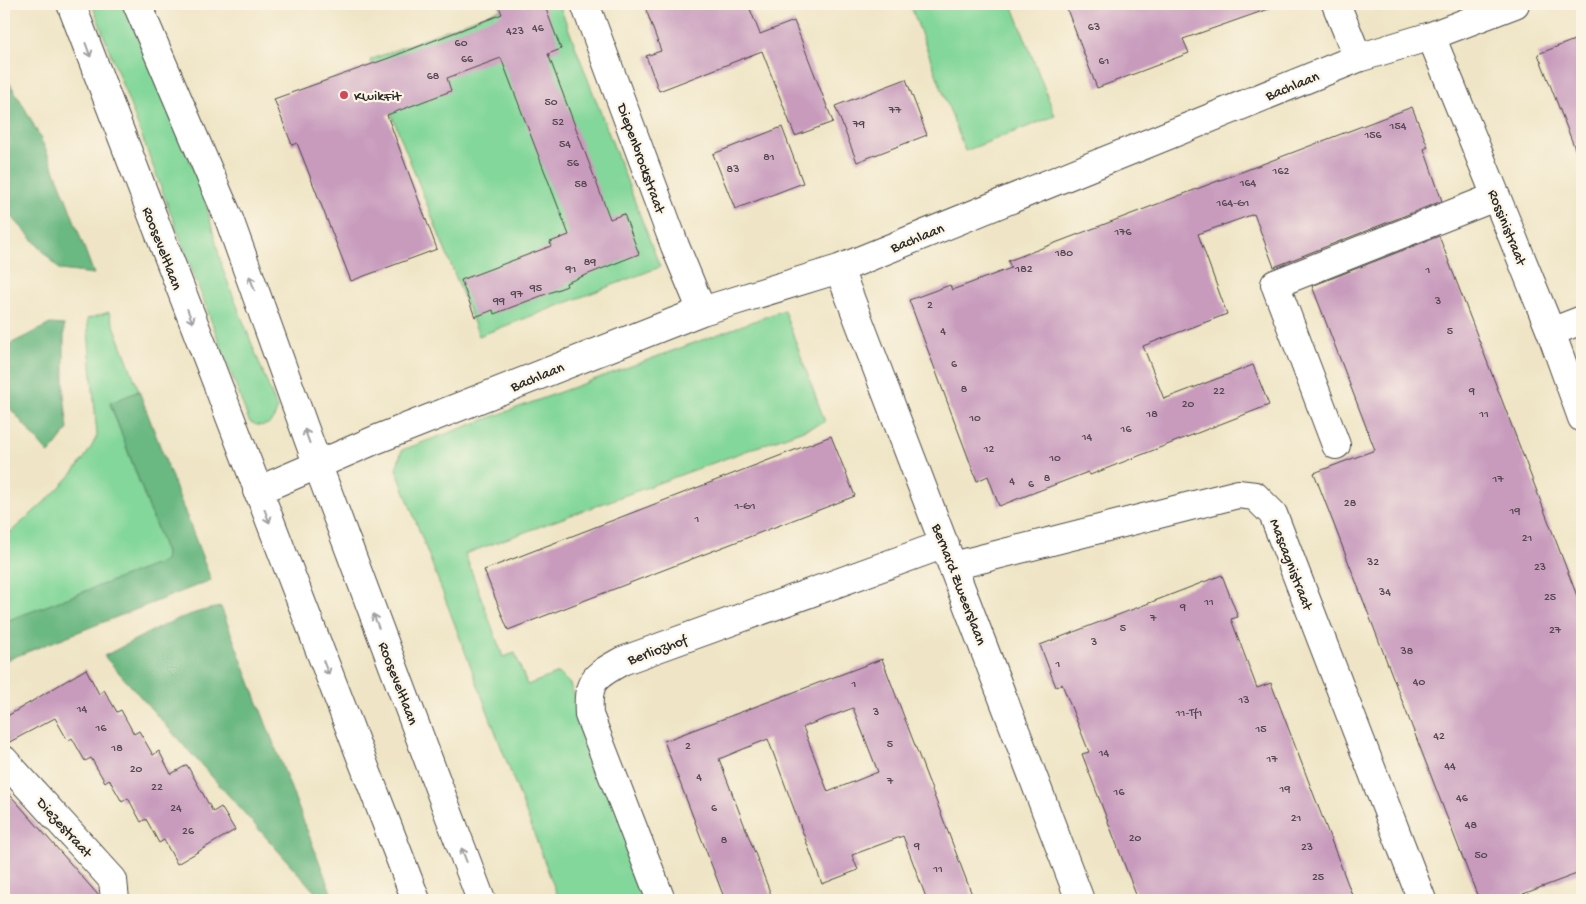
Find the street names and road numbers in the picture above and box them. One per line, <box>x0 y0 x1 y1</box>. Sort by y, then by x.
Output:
street label: Bachlaan <box>1262 68 1322 106</box>
street label: Diepenbrockstraat <box>612 100 669 218</box>
street label: Rossinistraat <box>1483 187 1530 270</box>
street label: Rooseveltlaan <box>137 205 185 293</box>
street label: Bachlaan <box>887 220 947 258</box>
street label: Bachlaan <box>507 359 567 397</box>
street label: Mascagnistraat <box>1264 517 1316 615</box>
street label: Bernard Zweerslaan <box>926 521 990 648</box>
street label: Berliozhof <box>624 631 691 670</box>
street label: Rooseveltlaan <box>373 640 421 728</box>
street label: Diezestraat <box>31 794 96 864</box>

